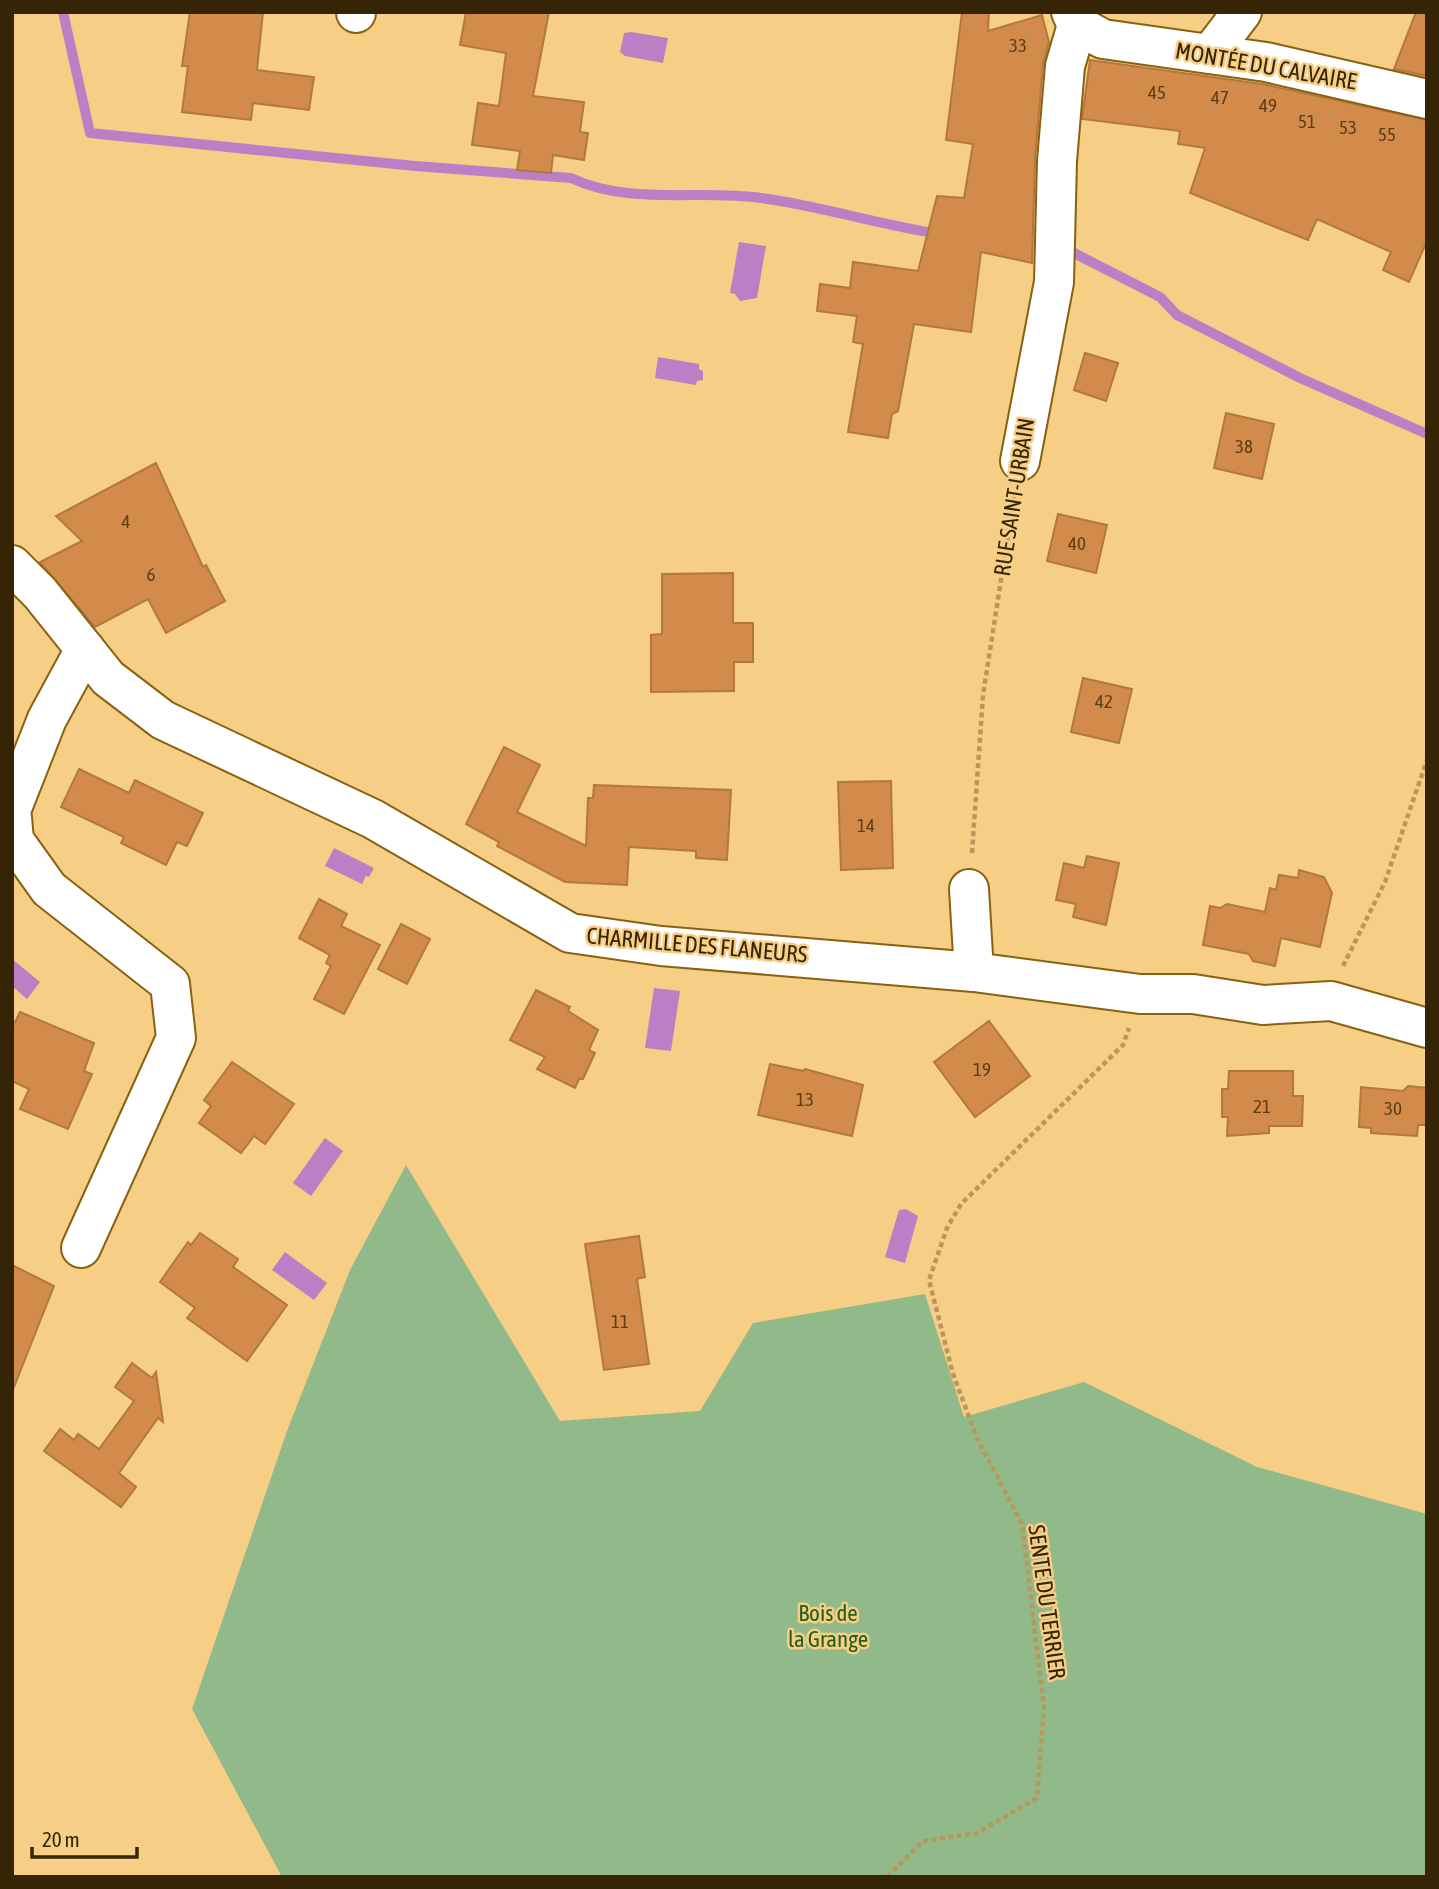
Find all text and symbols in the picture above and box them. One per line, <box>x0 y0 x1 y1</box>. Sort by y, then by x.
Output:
house number: 33 <box>1009 34 1027 56</box>
street label: MONTÉE DU CALVAIRE <box>1173 37 1359 95</box>
house number: 45 <box>1148 81 1166 103</box>
house number: 47 <box>1211 86 1229 108</box>
house number: 49 <box>1259 94 1277 116</box>
house number: 51 <box>1298 110 1316 132</box>
house number: 53 <box>1339 116 1357 138</box>
house number: 55 <box>1378 123 1396 145</box>
street label: RUE SAINT-URBAIN <box>989 416 1039 578</box>
house number: 38 <box>1235 435 1253 457</box>
house number: 4 <box>122 510 131 532</box>
house number: 40 <box>1068 532 1086 554</box>
house number: 6 <box>147 563 156 585</box>
house number: 42 <box>1095 690 1113 712</box>
house number: 14 <box>857 814 875 836</box>
street label: CHARMILLE DES FLANEURS <box>586 922 809 968</box>
house number: 19 <box>973 1058 991 1080</box>
house number: 13 <box>796 1088 814 1110</box>
house number: 21 <box>1253 1095 1271 1117</box>
house number: 30 <box>1384 1097 1402 1119</box>
house number: 11 <box>611 1310 629 1332</box>
street label: SENTE DU TERRIER <box>1023 1523 1071 1681</box>
park label: Bois de la Grange <box>788 1600 868 1652</box>
scale bar <box>32 1815 136 1859</box>
text: 20 m <box>42 1827 80 1851</box>

